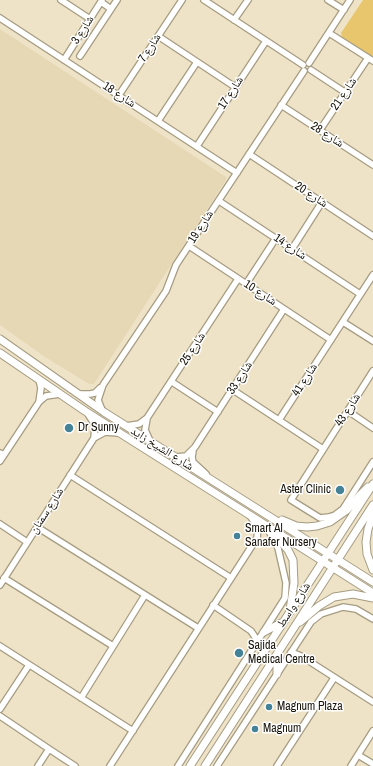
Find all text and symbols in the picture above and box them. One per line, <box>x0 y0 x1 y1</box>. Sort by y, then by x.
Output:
street label: شارع 3 <box>69 13 97 47</box>
street label: شارع 7 <box>136 31 164 65</box>
street label: شارع 17 <box>215 74 247 112</box>
street label: شارع 21 <box>328 75 360 113</box>
street label: شارع 18 <box>100 79 138 111</box>
street label: شارع 28 <box>308 119 346 151</box>
street label: شارع 20 <box>292 179 330 211</box>
street label: شارع 19 <box>185 208 217 246</box>
street label: شارع 14 <box>271 231 309 263</box>
street label: شارع 10 <box>241 277 279 309</box>
street label: شارع 25 <box>177 330 209 368</box>
street label: شارع 33 <box>224 359 256 397</box>
street label: شارع 41 <box>289 361 321 399</box>
street label: شارع 43 <box>332 391 364 429</box>
place label: Dr Sunny <box>78 421 119 435</box>
marker: Dr Sunny <box>63 422 75 434</box>
street label: شارع الشيخ زايد <box>128 424 196 474</box>
place label: Aster Clinic <box>280 483 331 497</box>
marker: Aster Clinic <box>334 484 346 496</box>
street label: شارع سمنان <box>27 485 67 537</box>
place label: Smart Al Sanafer Nursery <box>245 522 317 550</box>
marker: Smart Al Sanafer Nursery <box>232 531 242 541</box>
street label: شارع واسط <box>274 580 314 630</box>
place label: Sajida Medical Centre <box>248 639 315 667</box>
marker: Sajida Medical Centre <box>233 647 245 659</box>
place label: Magnum Plaza <box>277 700 343 714</box>
marker: Magnum Plaza <box>264 702 274 712</box>
place label: Magnum <box>263 722 301 736</box>
marker: Magnum <box>250 724 260 734</box>

